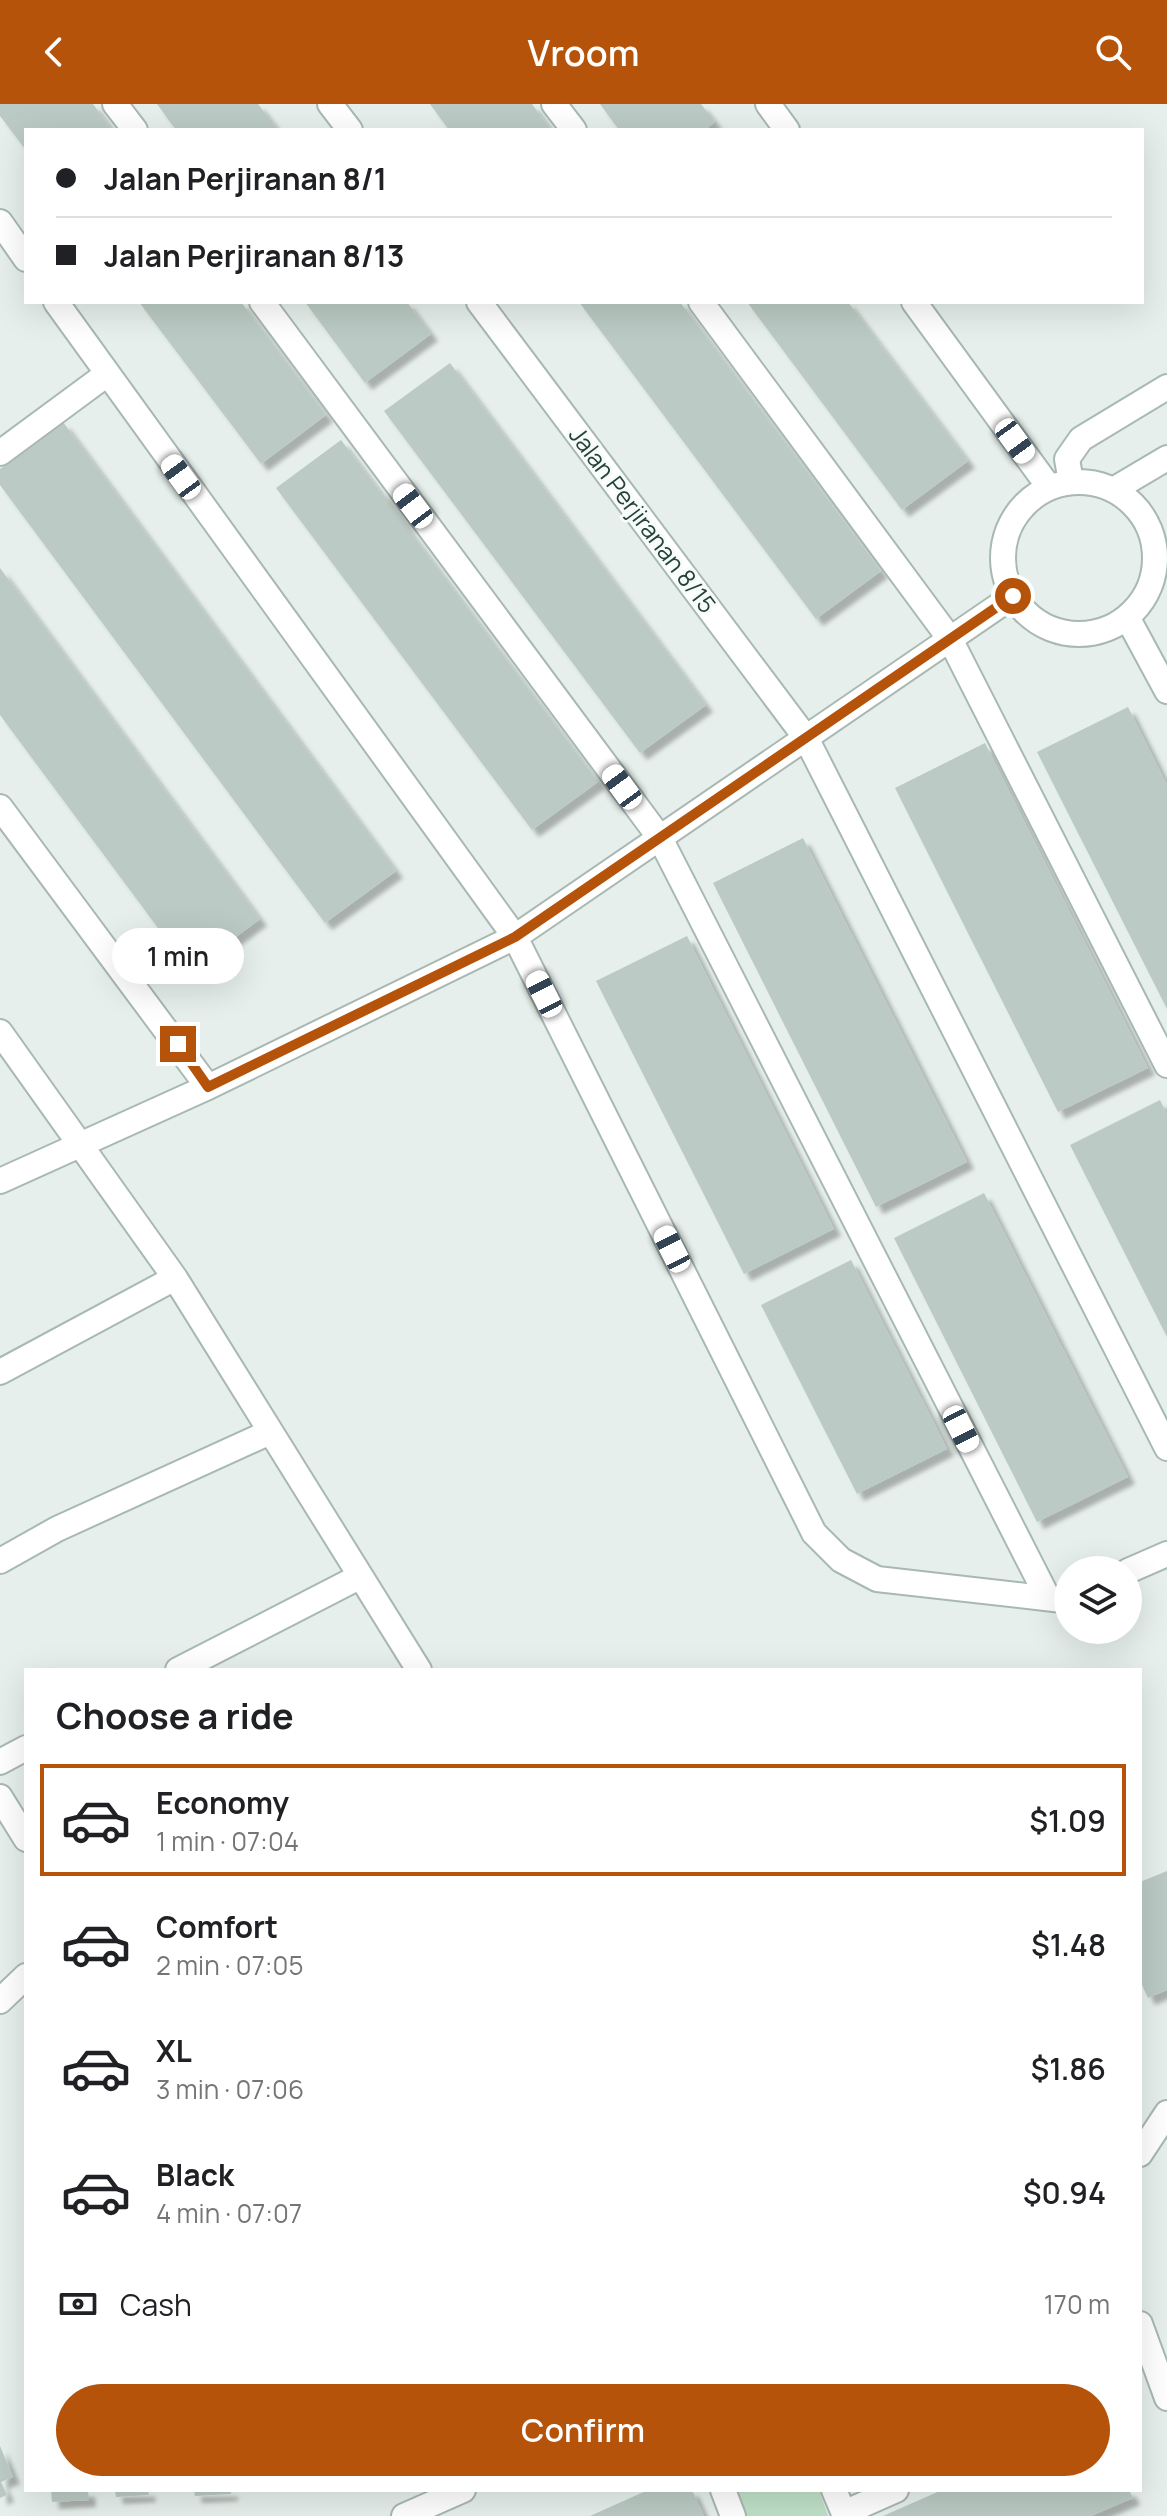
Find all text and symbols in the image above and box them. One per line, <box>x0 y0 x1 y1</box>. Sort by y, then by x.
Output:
text: Vroom <box>528 28 639 77</box>
icon: back <box>32 30 76 74</box>
icon: search <box>1091 30 1135 74</box>
text: Jalan Perjiranan 8/1 <box>104 158 387 199</box>
text: Jalan Perjiranan 8/13 <box>104 235 404 276</box>
car <box>991 415 1039 467</box>
street label: Jalan Perjiranan 8/15 <box>562 419 724 619</box>
car <box>157 451 205 503</box>
car <box>389 480 437 532</box>
route start <box>995 578 1031 614</box>
car <box>598 761 646 813</box>
callout: 1 min <box>112 928 244 984</box>
text: 1 min <box>147 938 209 974</box>
car <box>522 967 566 1021</box>
route end <box>160 1026 196 1062</box>
car <box>650 1222 694 1276</box>
car <box>939 1402 983 1456</box>
map controls <box>1054 1556 1142 1644</box>
button: layers <box>1054 1556 1142 1644</box>
text: Choose a ride <box>56 1691 294 1740</box>
text: Economy <box>156 1782 289 1823</box>
icon: car <box>60 1784 132 1856</box>
text: $1.09 <box>1030 1800 1106 1841</box>
text: 1 min · 07:04 <box>156 1823 299 1859</box>
text: Comfort <box>156 1906 278 1947</box>
icon: car <box>60 1908 132 1980</box>
text: $1.48 <box>1031 1924 1106 1965</box>
text: 2 min · 07:05 <box>156 1947 303 1983</box>
text: XL <box>156 2030 192 2071</box>
icon: car <box>60 2032 132 2104</box>
text: $1.86 <box>1031 2048 1106 2089</box>
text: 3 min · 07:06 <box>156 2071 304 2107</box>
text: Black <box>156 2154 234 2195</box>
icon: car <box>60 2156 132 2228</box>
text: $0.94 <box>1023 2172 1106 2213</box>
text: 4 min · 07:07 <box>156 2195 302 2231</box>
icon: cash <box>56 2282 100 2326</box>
text: Cash <box>120 2284 192 2325</box>
text: 170 m <box>1044 2286 1110 2322</box>
button: Confirm <box>56 2384 1110 2476</box>

